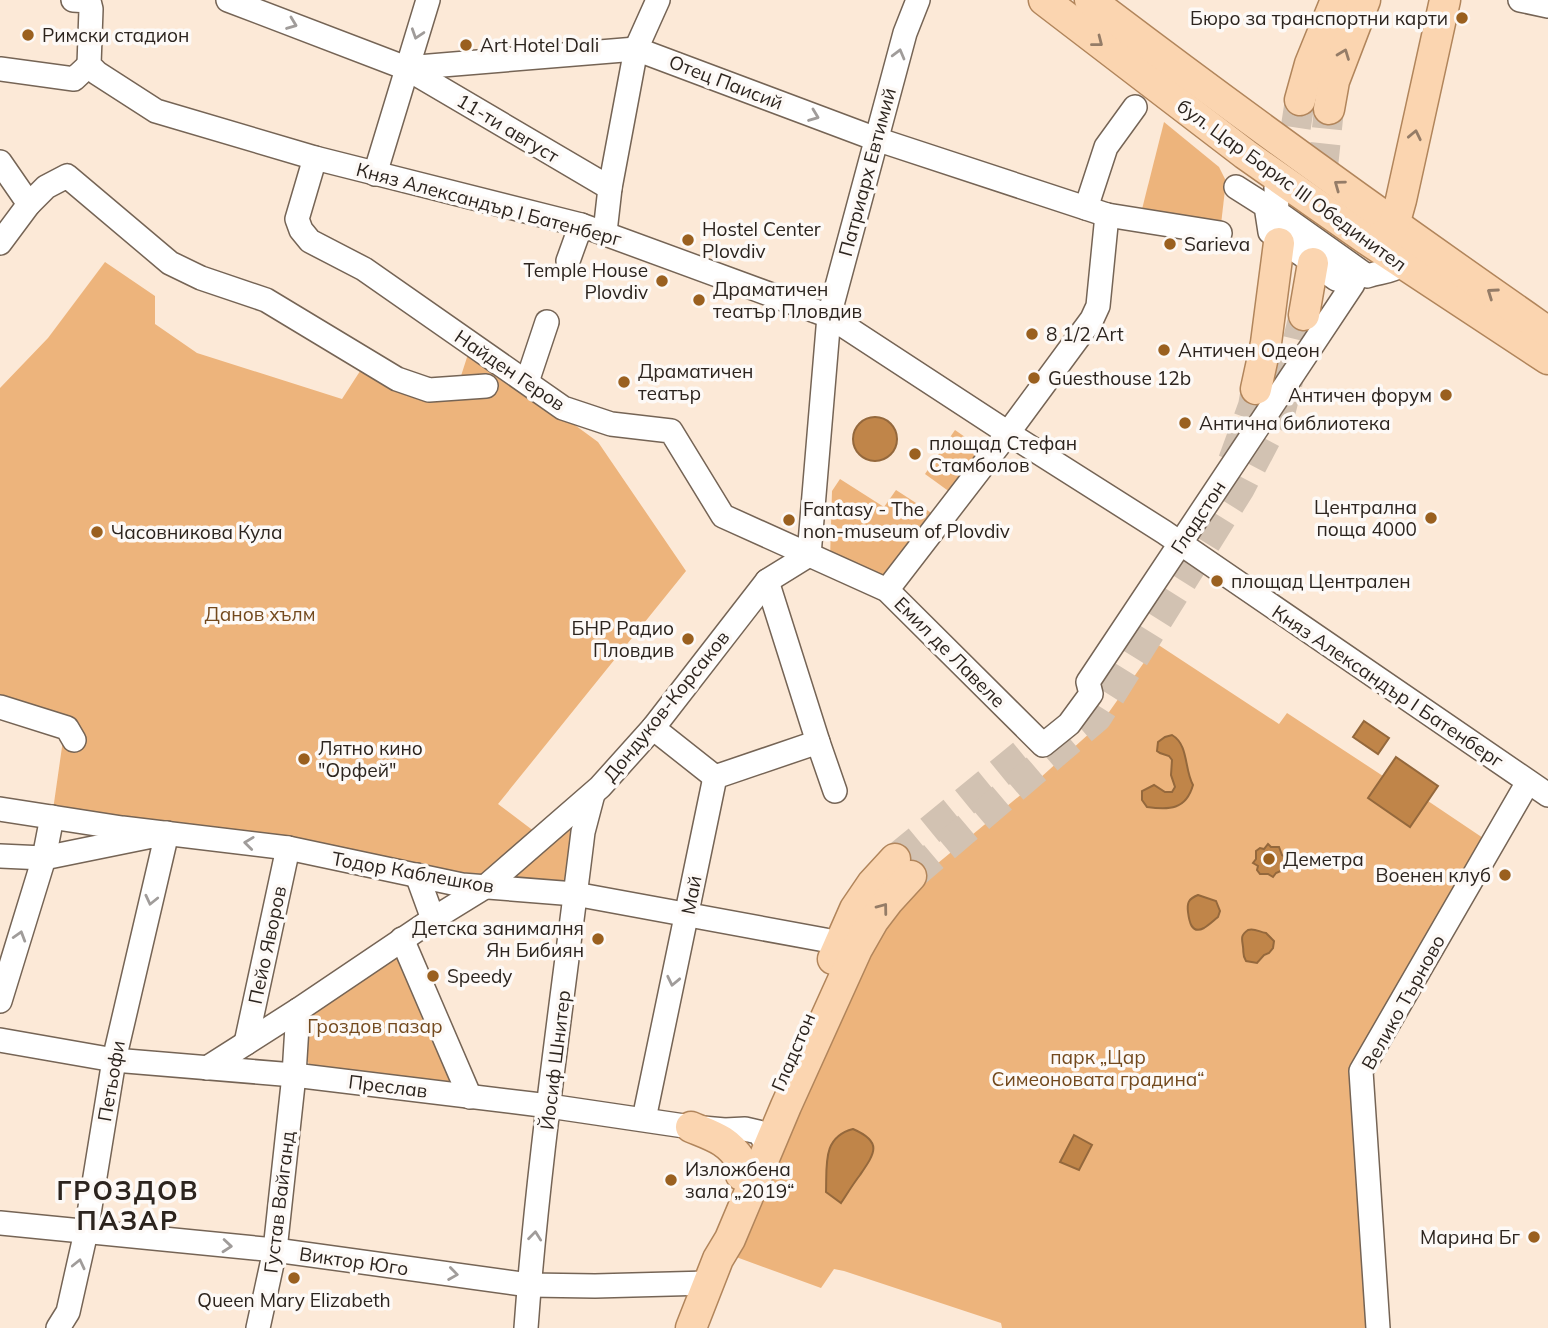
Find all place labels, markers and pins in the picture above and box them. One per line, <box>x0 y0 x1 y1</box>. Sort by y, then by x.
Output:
place label: Бюро за транспортни карти <box>1190 6 1448 30</box>
marker: Бюро за транспортни карти <box>1454 10 1470 26</box>
place label: Римски стадион <box>42 23 189 47</box>
marker: Римски стадион <box>20 27 36 43</box>
place label: Art Hotel Dali <box>480 33 599 57</box>
marker: Art Hotel Dali <box>458 37 474 53</box>
place label: Hostel Center Plovdiv <box>702 217 821 263</box>
marker: Hostel Center Plovdiv <box>680 232 696 248</box>
place label: Sarieva <box>1184 232 1250 256</box>
marker: Sarieva <box>1162 236 1178 252</box>
place label: Temple House Plovdiv <box>524 258 648 304</box>
marker: Temple House Plovdiv <box>654 273 670 289</box>
place label: Драматичен театър Пловдив <box>713 277 862 323</box>
marker: Драматичен театър Пловдив <box>691 292 707 308</box>
place label: 8 1/2 Art <box>1046 322 1124 346</box>
marker: 8 1/2 Art <box>1024 326 1040 342</box>
place label: Античен Одеон <box>1178 338 1320 362</box>
marker: Античен Одеон <box>1156 342 1172 358</box>
place label: Драматичен театър <box>638 359 753 405</box>
place label: Guesthouse 12b <box>1048 366 1191 390</box>
marker: Guesthouse 12b <box>1026 370 1042 386</box>
marker: Драматичен театър <box>616 374 632 390</box>
place label: Античен форум <box>1288 383 1432 407</box>
marker: Античен форум <box>1438 387 1454 403</box>
place label: Антична библиотека <box>1199 411 1391 435</box>
marker: Антична библиотека <box>1177 415 1193 431</box>
place label: площад Стефан Стамболов <box>929 431 1077 477</box>
marker: площад Стефан Стамболов <box>907 446 923 462</box>
place label: Централна поща 4000 <box>1314 495 1417 541</box>
place label: Fantasy - The non-museum of Plovdiv <box>803 497 1010 543</box>
marker: Централна поща 4000 <box>1423 510 1439 526</box>
marker: Fantasy - The non-museum of Plovdiv <box>781 512 797 528</box>
place label: Часовникова Кула <box>111 520 283 544</box>
marker: Часовникова Кула <box>89 524 105 540</box>
place label: площад Централен <box>1231 569 1411 593</box>
marker: площад Централен <box>1209 573 1225 589</box>
place label: БНР Радио Пловдив <box>572 616 674 662</box>
marker: БНР Радио Пловдив <box>680 631 696 647</box>
place label: Лятно кино "Орфей" <box>318 736 423 782</box>
marker: Лятно кино "Орфей" <box>296 751 312 767</box>
place label: Деметра <box>1283 847 1364 871</box>
marker: Деметра <box>1261 851 1277 867</box>
place label: Военен клуб <box>1376 863 1491 887</box>
marker: Военен клуб <box>1497 867 1513 883</box>
place label: Детска занималня Ян Бибиян <box>412 916 584 962</box>
marker: Детска занималня Ян Бибиян <box>590 931 606 947</box>
place label: Speedy <box>447 964 512 988</box>
marker: Speedy <box>425 968 441 984</box>
place label: Изложбена зала „2019“ <box>685 1157 795 1203</box>
marker: Изложбена зала „2019“ <box>663 1172 679 1188</box>
place label: Марина Бг <box>1420 1225 1521 1249</box>
marker: Марина Бг <box>1526 1229 1542 1245</box>
marker: Queen Mary Elizabeth <box>286 1270 302 1286</box>
place label: Queen Mary Elizabeth <box>197 1288 391 1312</box>

